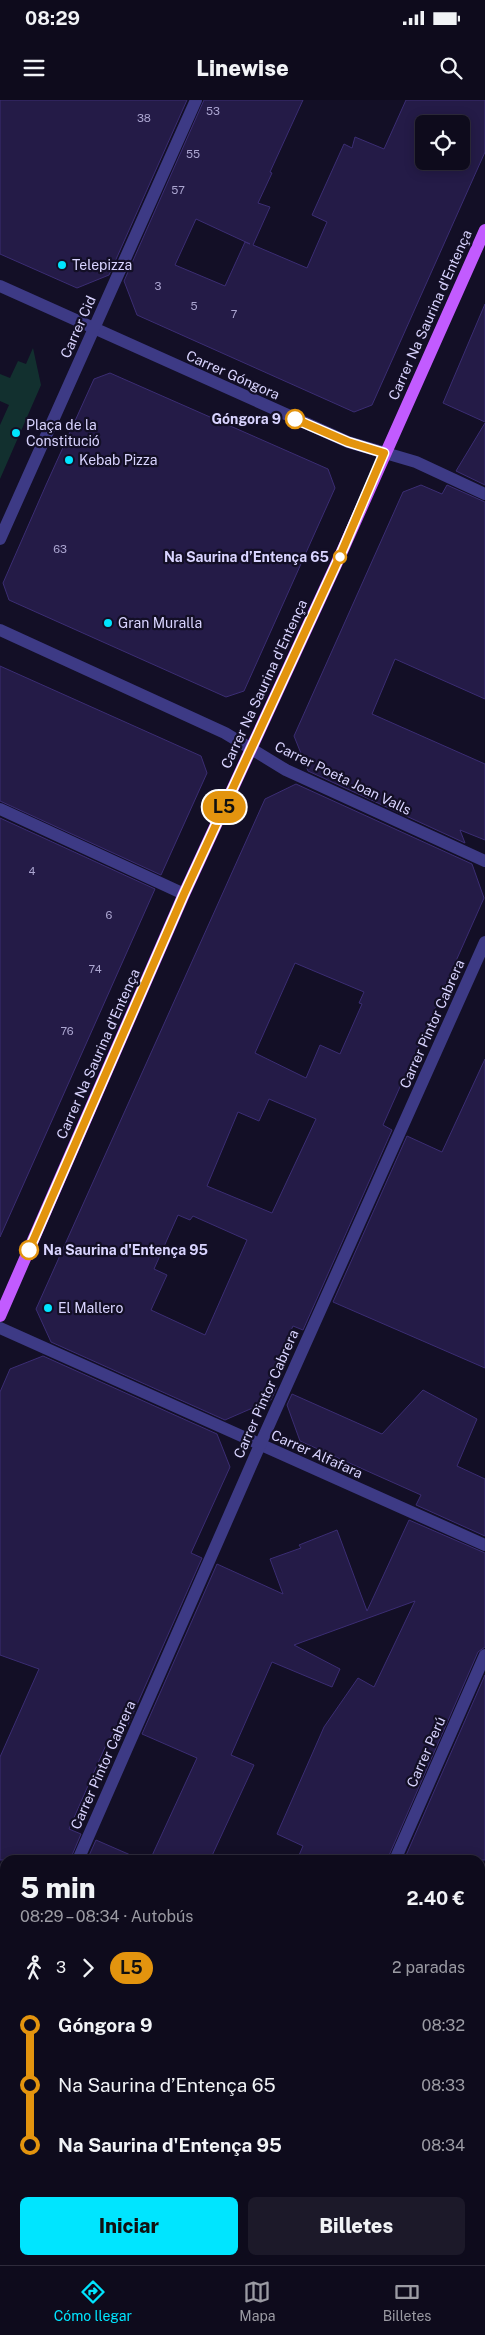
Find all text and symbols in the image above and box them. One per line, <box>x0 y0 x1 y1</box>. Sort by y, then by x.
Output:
text: 08:29 <box>25 7 80 29</box>
icon: menu <box>20 54 48 82</box>
icon: search <box>437 54 465 82</box>
text: Linewise <box>196 55 289 81</box>
house number: 53 <box>206 105 220 117</box>
house number: 38 <box>137 112 151 124</box>
map controls <box>415 115 470 170</box>
button: locate <box>415 115 470 170</box>
house number: 55 <box>186 148 200 160</box>
house number: 57 <box>171 184 185 196</box>
street label: Carrer Na Saurina d'Entença <box>385 228 475 402</box>
place label: Telepizza <box>72 257 132 273</box>
marker: Telepizza <box>56 259 68 271</box>
house number: 3 <box>155 280 162 292</box>
street label: Carrer Cid <box>57 293 99 361</box>
house number: 5 <box>190 300 198 312</box>
house number: 7 <box>231 308 238 320</box>
street label: Carrer Góngora <box>184 347 282 403</box>
marker: Góngora 9 <box>285 409 305 429</box>
place label: Góngora 9 <box>211 411 281 427</box>
place label: Plaça de la Constitució <box>26 417 100 449</box>
marker: Plaça de la Constitució <box>10 427 22 439</box>
place label: Kebab Pizza <box>79 452 158 468</box>
marker: Kebab Pizza <box>63 454 75 466</box>
house number: 63 <box>53 543 67 555</box>
place label: Na Saurina d’Entença 65 <box>164 549 329 565</box>
marker: Na Saurina d’Entença 65 <box>333 550 347 564</box>
street label: Carrer Na Saurina d'Entença <box>218 597 310 771</box>
place label: Gran Muralla <box>118 615 202 631</box>
marker: Gran Muralla <box>102 617 114 629</box>
street label: Carrer Poeta Joan Valls <box>272 738 414 818</box>
line badge: L5 <box>202 791 246 823</box>
text: L5 <box>213 796 235 817</box>
house number: 4 <box>29 865 36 877</box>
house number: 6 <box>106 909 113 921</box>
street label: Carrer Pintor Cabrera <box>396 957 468 1091</box>
house number: 74 <box>88 963 102 975</box>
street label: Carrer Na Saurina d'Entença <box>53 967 143 1141</box>
house number: 76 <box>60 1025 74 1037</box>
marker: Na Saurina d'Entença 95 <box>19 1240 39 1260</box>
place label: Na Saurina d'Entença 95 <box>43 1242 208 1258</box>
place label: El Mallero <box>58 1300 123 1316</box>
marker: El Mallero <box>42 1302 54 1314</box>
street label: Carrer Pintor Cabrera <box>230 1327 302 1461</box>
street label: Carrer Alfafara <box>269 1427 365 1481</box>
street label: Carrer Pintor Cabrera <box>67 1698 139 1832</box>
street label: Carrer Perú <box>403 1714 449 1790</box>
text: 5 min <box>20 1871 95 1904</box>
text: 2.40 € <box>407 1887 465 1909</box>
text: 08:29 – 08:34 · Autobús <box>20 1907 193 1926</box>
icon: walk <box>20 1954 48 1982</box>
icon: forward <box>74 1954 102 1982</box>
text: L5 <box>120 1957 143 1978</box>
text: 3 <box>56 1958 66 1977</box>
text: 2 paradas <box>392 1958 465 1977</box>
text: Góngora 9 <box>58 2014 152 2036</box>
text: 08:32 <box>422 2016 465 2035</box>
text: Na Saurina d’Entença 65 <box>58 2074 276 2096</box>
text: 08:33 <box>421 2076 465 2095</box>
text: Na Saurina d'Entença 95 <box>58 2134 282 2156</box>
text: 08:34 <box>421 2136 465 2155</box>
button: Iniciar <box>20 2197 238 2255</box>
button: Billetes <box>248 2197 465 2255</box>
tab: Cómo llegar <box>54 2278 132 2324</box>
tab: Mapa <box>239 2278 275 2324</box>
tab: Billetes <box>383 2278 431 2324</box>

